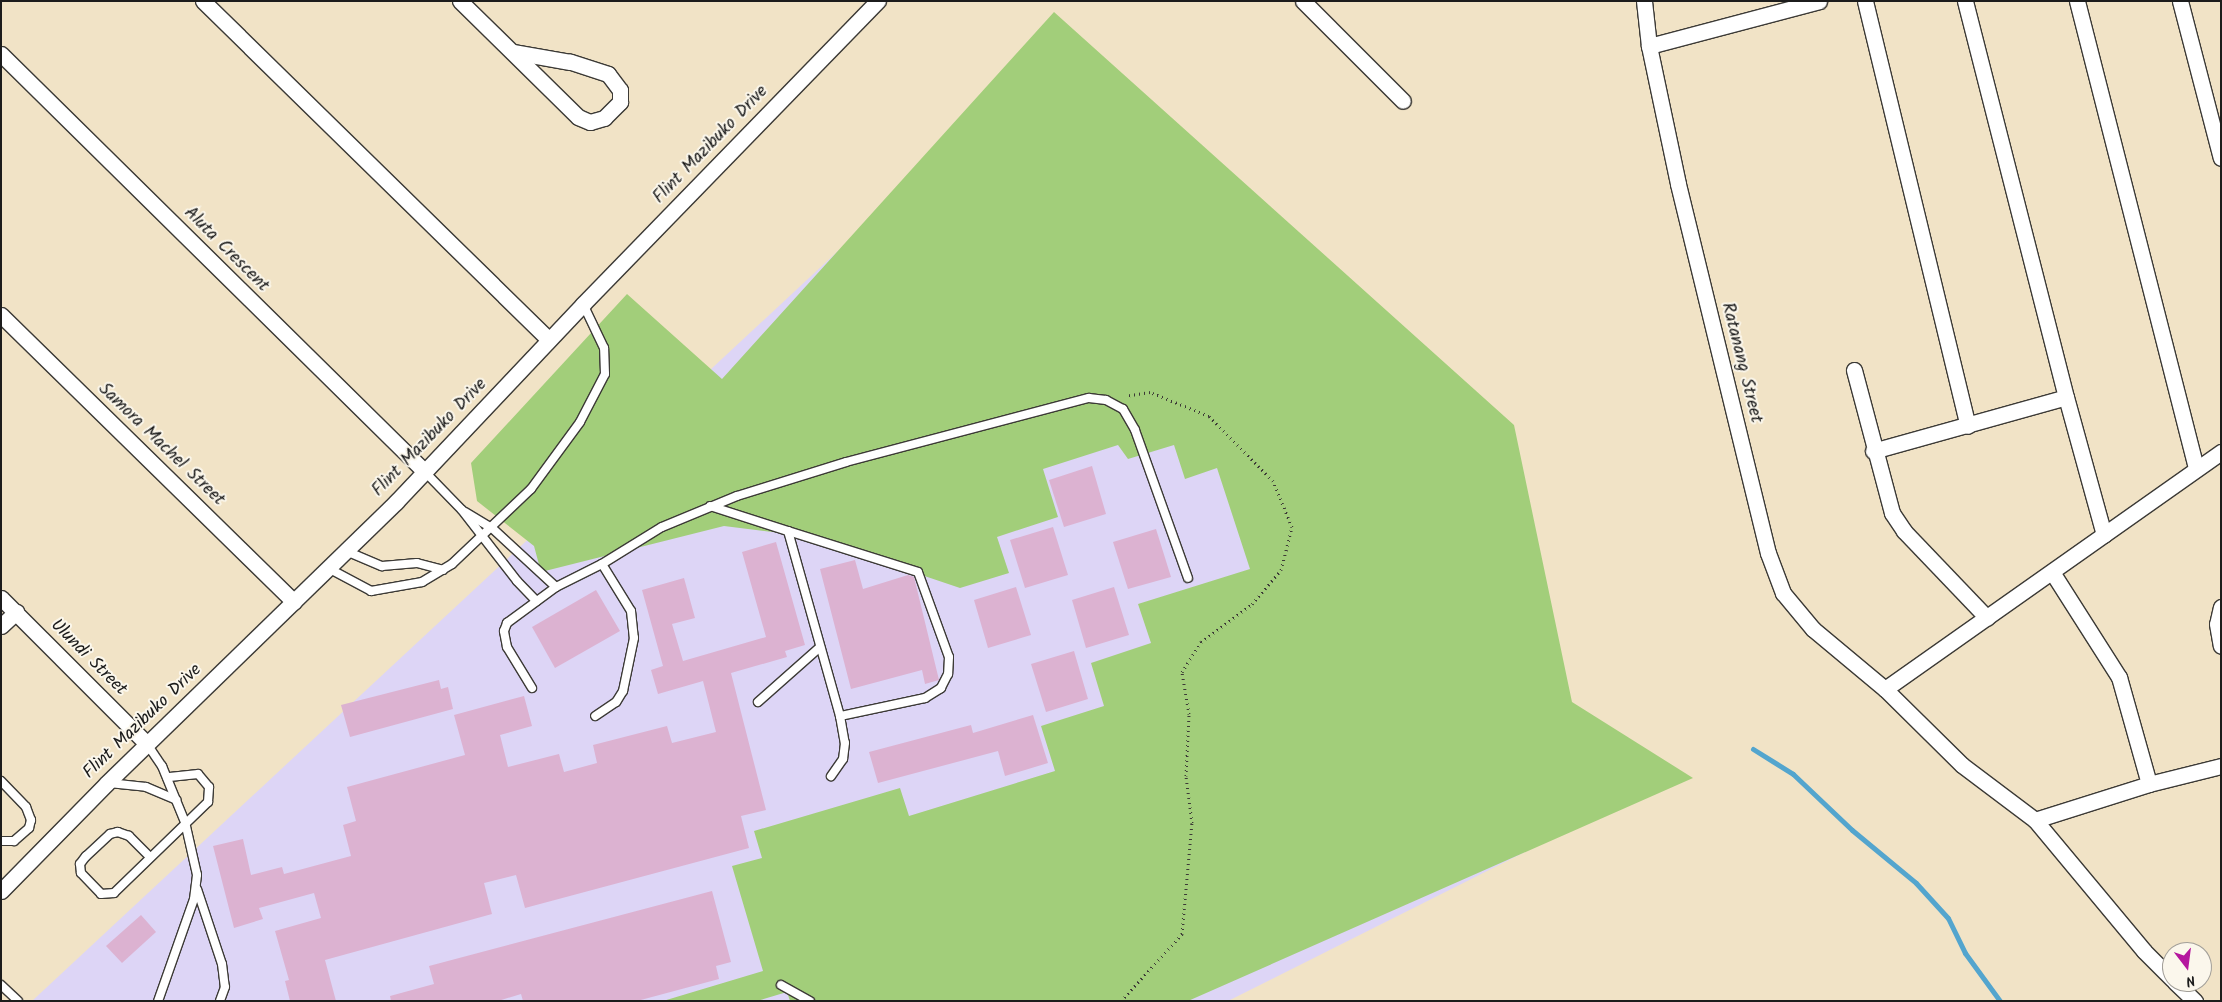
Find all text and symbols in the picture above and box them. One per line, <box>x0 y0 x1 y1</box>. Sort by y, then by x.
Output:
street label: Flint Mazibuko Drive <box>649 81 773 209</box>
street label: Aluta Crescent <box>179 203 273 297</box>
street label: Ratanang Street <box>1716 301 1766 425</box>
street label: Flint Mazibuko Drive <box>368 374 492 502</box>
street label: Samora Machel Street <box>93 379 229 511</box>
street label: Ulundi Street <box>45 615 131 701</box>
street label: Flint Mazibuko Drive <box>79 660 207 784</box>
north arrow <box>2162 942 2212 992</box>
text: N <box>2184 969 2198 992</box>

